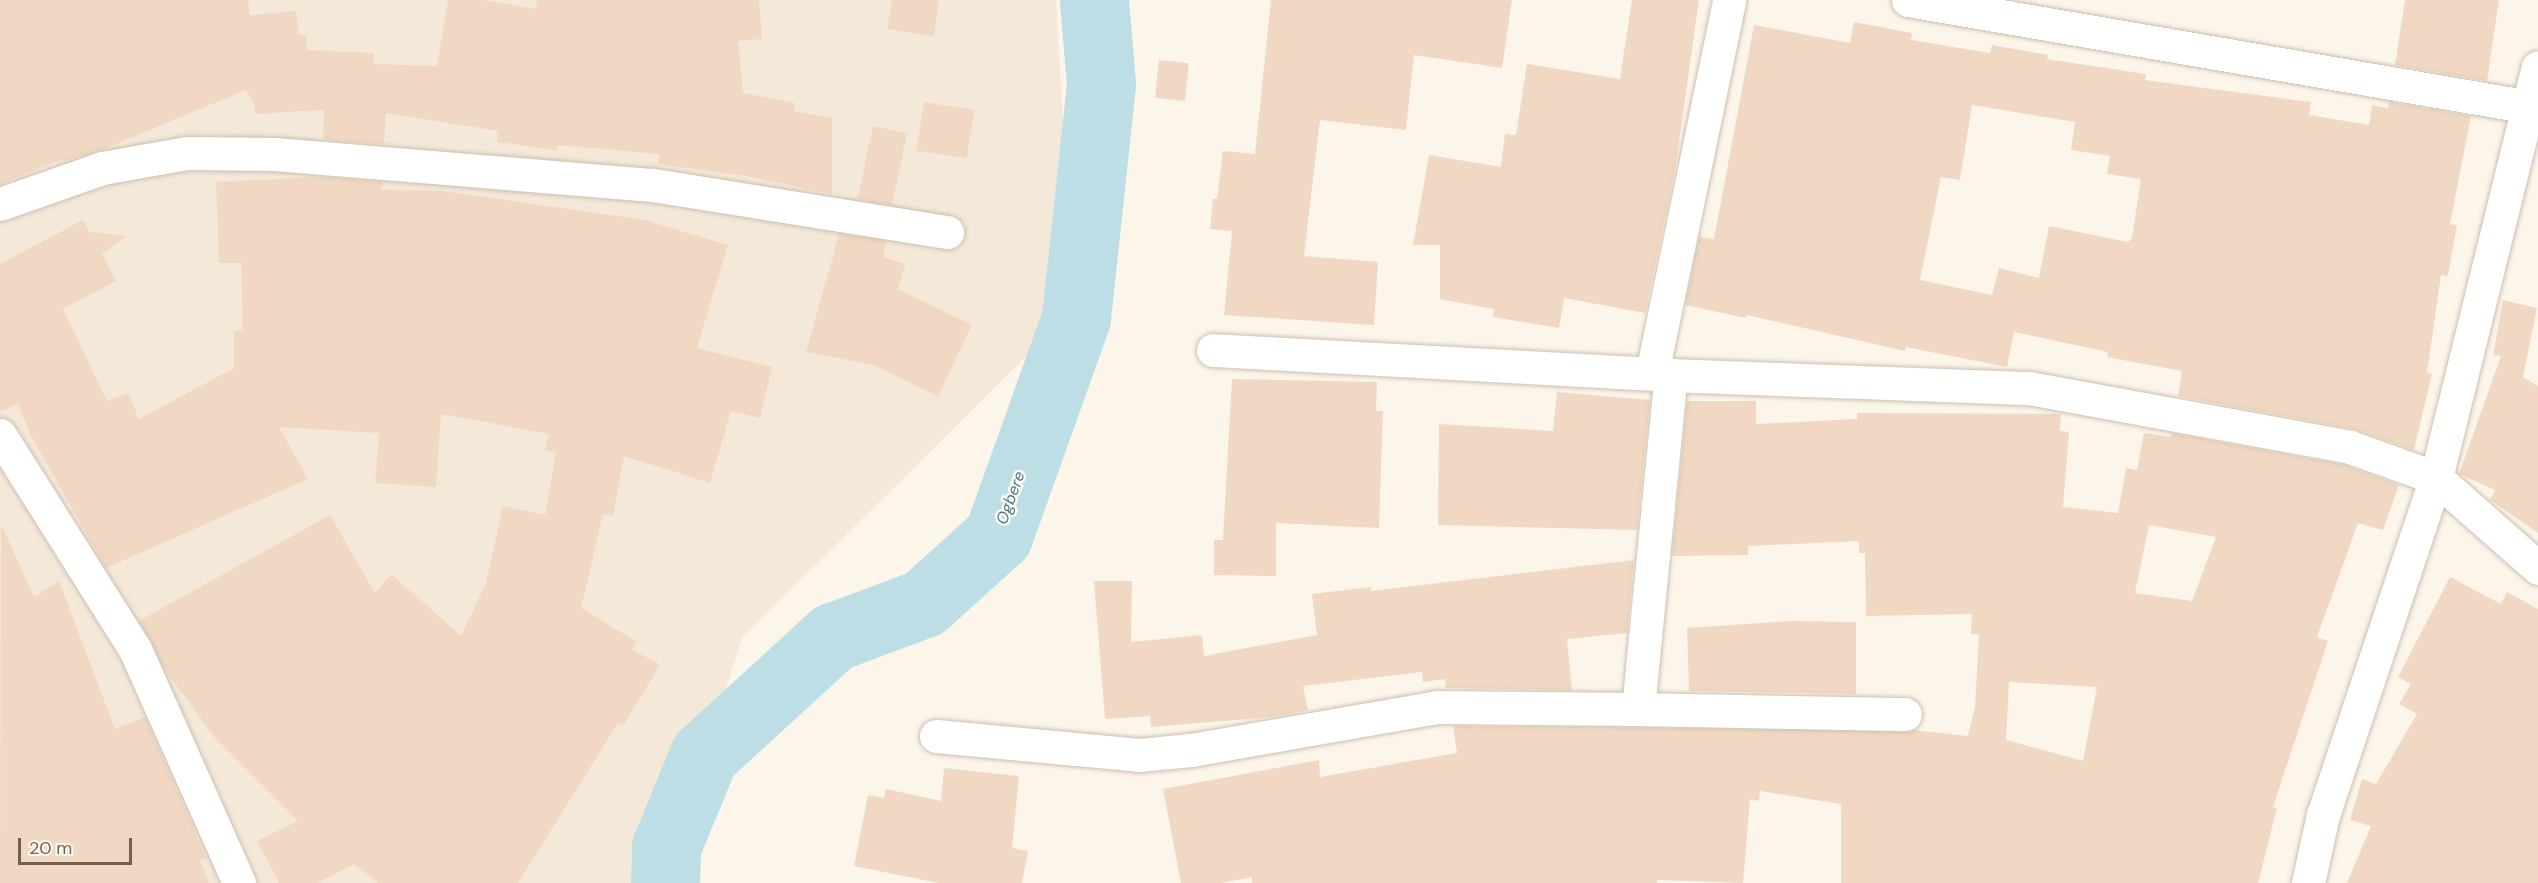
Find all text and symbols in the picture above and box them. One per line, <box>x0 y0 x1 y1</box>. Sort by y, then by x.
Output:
water label: Ogbere <box>993 469 1029 527</box>
scale bar <box>21 826 135 864</box>
text: 20 m <box>29 836 72 860</box>

